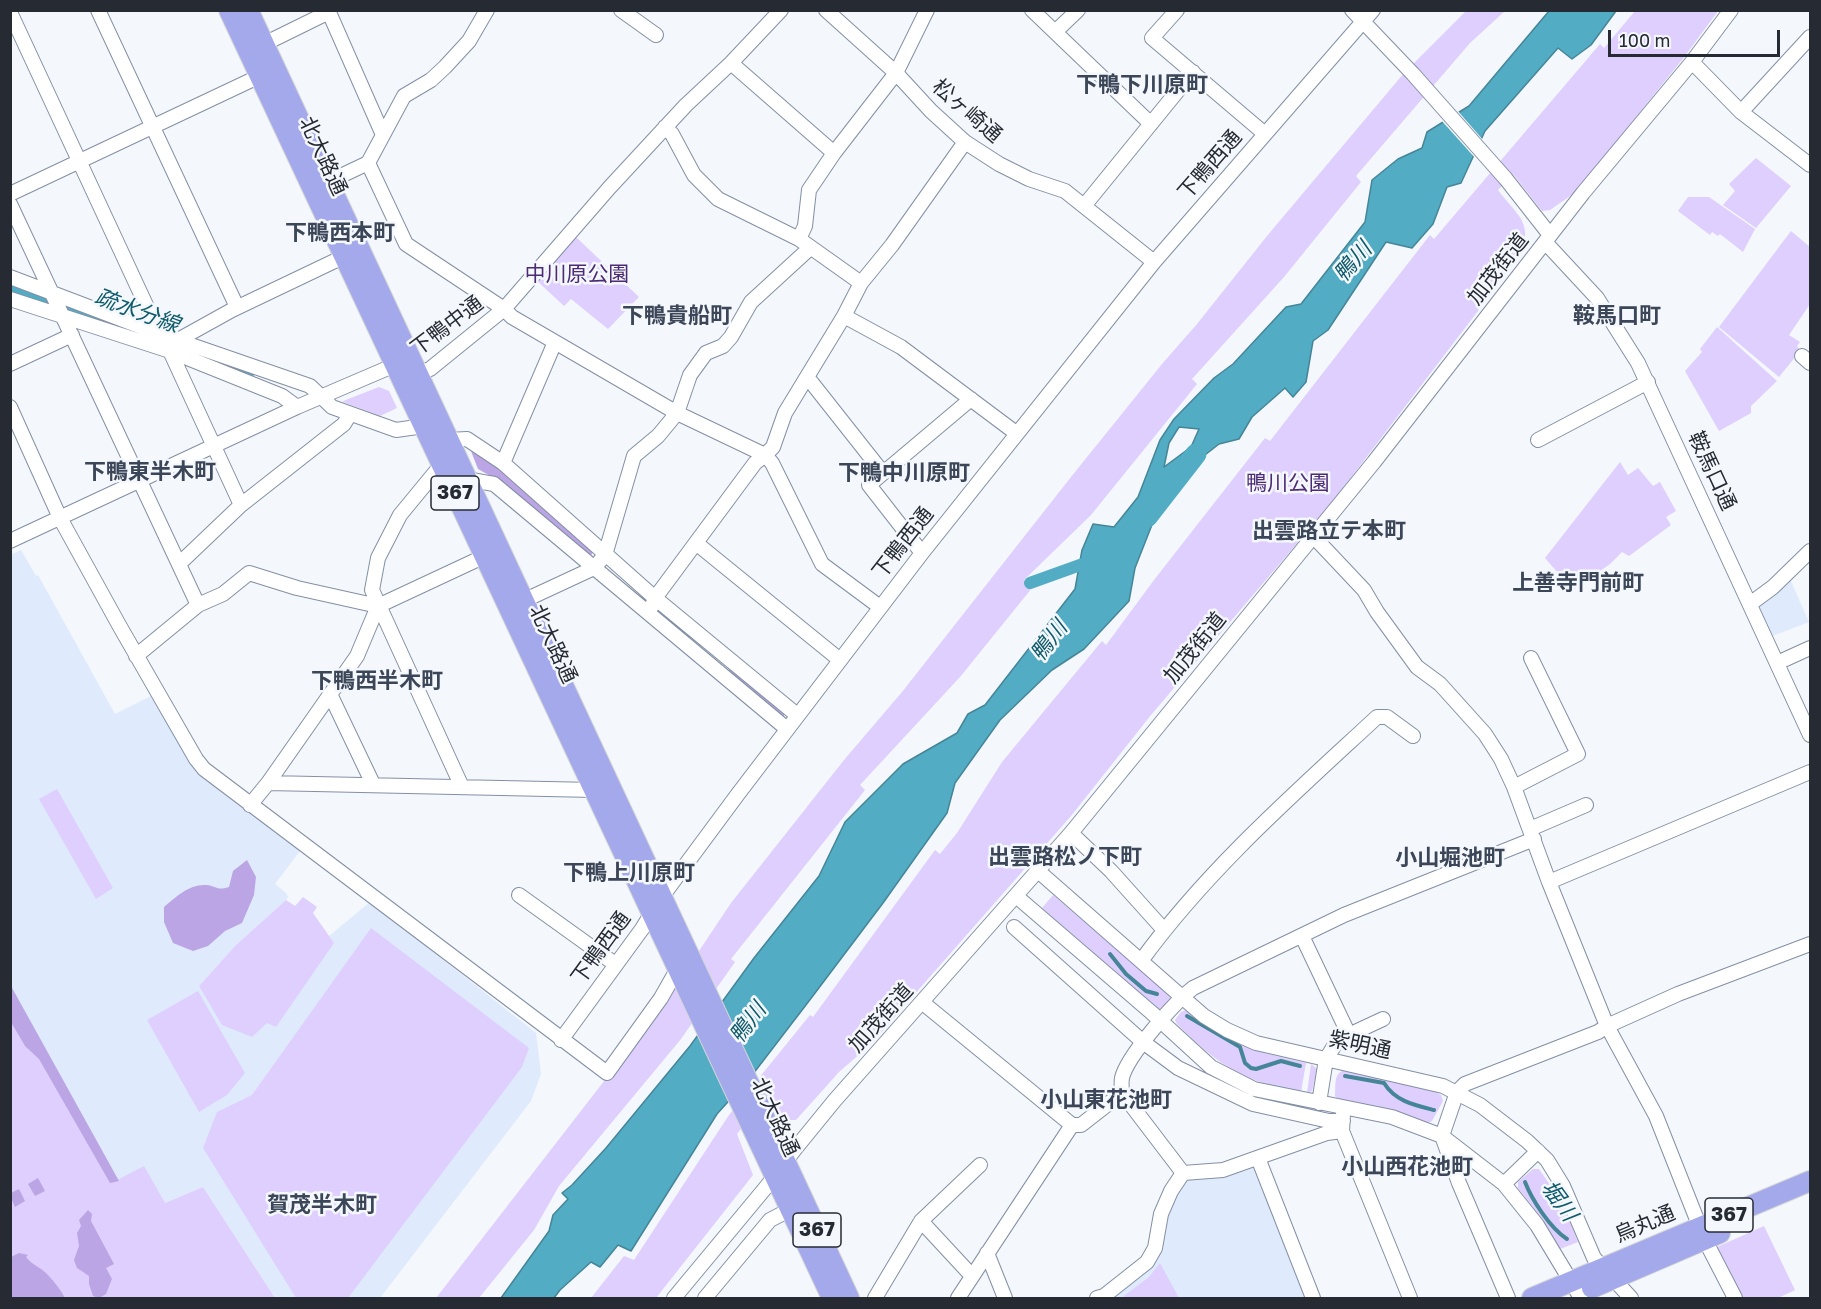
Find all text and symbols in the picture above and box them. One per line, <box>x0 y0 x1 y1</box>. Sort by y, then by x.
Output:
scale bar <box>1611 18 1784 56</box>
text: 100 m <box>1619 29 1670 51</box>
district label: 下鴨下川原町 <box>1076 72 1208 98</box>
street label: 松ヶ崎通 <box>927 74 1007 148</box>
street label: 北大路通 <box>294 113 352 199</box>
street label: 下鴨西通 <box>1173 125 1247 205</box>
district label: 下鴨西本町 <box>285 220 395 246</box>
street label: 加茂街道 <box>1462 228 1534 310</box>
water label: 鴨川 <box>1329 237 1377 287</box>
park label: 中川原公園 <box>525 261 629 287</box>
water label: 疏水分線 <box>91 284 183 338</box>
street label: 下鴨中通 <box>406 291 488 361</box>
district label: 下鴨貴船町 <box>622 303 732 329</box>
district label: 鞍馬口町 <box>1573 303 1661 329</box>
street label: 鞍馬口通 <box>1683 428 1741 514</box>
district label: 下鴨東半木町 <box>84 459 216 485</box>
district label: 下鴨中川原町 <box>838 460 970 486</box>
park label: 鴨川公園 <box>1246 470 1330 496</box>
road number: 367 <box>431 476 479 510</box>
street label: 下鴨西通 <box>867 502 939 584</box>
district label: 出雲路立テ本町 <box>1252 518 1406 544</box>
district label: 上善寺門前町 <box>1512 570 1644 596</box>
street label: 北大路通 <box>524 601 582 687</box>
street label: 加茂街道 <box>1159 607 1231 689</box>
water label: 鴨川 <box>1025 616 1073 666</box>
district label: 下鴨西半木町 <box>311 668 443 694</box>
district label: 出雲路松ノ下町 <box>988 844 1142 870</box>
district label: 小山堀池町 <box>1395 845 1505 871</box>
district label: 下鴨上川原町 <box>563 860 695 886</box>
street label: 下鴨西通 <box>566 907 636 989</box>
street label: 加茂街道 <box>844 978 918 1058</box>
water label: 鴨川 <box>724 997 772 1049</box>
street label: 紫明通 <box>1327 1026 1393 1064</box>
street label: 北大路通 <box>746 1074 804 1160</box>
district label: 小山東花池町 <box>1040 1087 1172 1113</box>
district label: 小山西花池町 <box>1341 1154 1473 1180</box>
water label: 堀川 <box>1535 1175 1583 1227</box>
district label: 賀茂半木町 <box>267 1192 377 1218</box>
road number: 367 <box>1705 1198 1753 1232</box>
street label: 烏丸通 <box>1611 1200 1679 1248</box>
road number: 367 <box>793 1213 841 1247</box>

